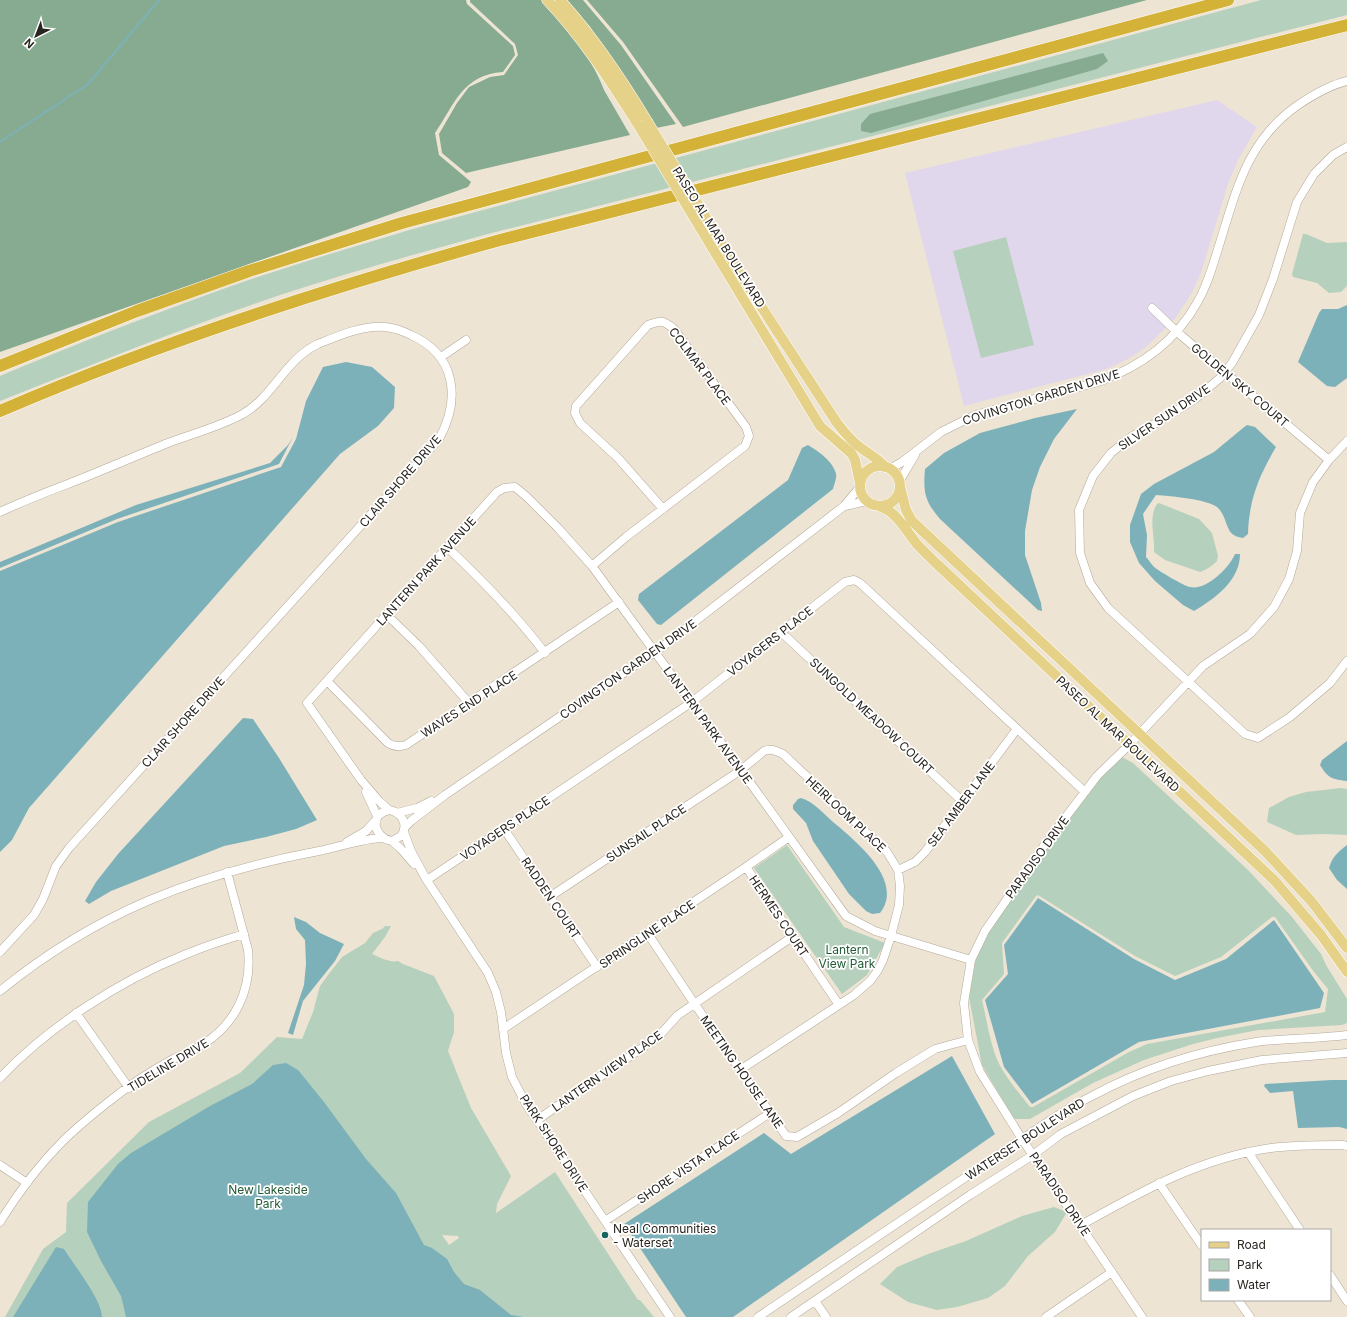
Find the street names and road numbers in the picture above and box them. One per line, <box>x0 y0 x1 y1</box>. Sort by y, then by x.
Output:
street label: PASEO AL MAR BOULEVARD <box>669 164 769 310</box>
street label: COLMAR PLACE <box>666 324 734 408</box>
street label: GOLDEN SKY COURT <box>1188 340 1292 430</box>
street label: COVINGTON GARDEN DRIVE <box>961 366 1121 428</box>
street label: SILVER SUN DRIVE <box>1115 381 1213 453</box>
street label: CLAIR SHORE DRIVE <box>356 432 444 530</box>
street label: LANTERN PARK AVENUE <box>373 513 479 629</box>
street label: VOYAGERS PLACE <box>724 603 816 679</box>
street label: COVINGTON GARDEN DRIVE <box>557 616 699 722</box>
street label: SUNGOLD MEADOW COURT <box>807 654 937 778</box>
street label: LANTERN PARK AVENUE <box>660 663 756 787</box>
street label: WAVES END PLACE <box>418 667 520 741</box>
street label: CLAIR SHORE DRIVE <box>138 673 228 771</box>
street label: PASEO AL MAR BOULEVARD <box>1053 673 1183 795</box>
street label: SEA AMBER LANE <box>924 758 998 850</box>
street label: HEIRLOOM PLACE <box>803 773 889 855</box>
street label: VOYAGERS PLACE <box>457 792 553 864</box>
street label: SUNSAIL PLACE <box>603 801 689 865</box>
street label: PARADISO DRIVE <box>1002 813 1072 901</box>
street label: RADDEN COURT <box>518 854 584 942</box>
street label: HERMES COURT <box>746 872 812 960</box>
street label: SPRINGLINE PLACE <box>596 896 698 972</box>
street label: MEETING HOUSE LANE <box>697 1013 787 1131</box>
street label: LANTERN VIEW PLACE <box>549 1027 665 1115</box>
street label: TIDELINE DRIVE <box>125 1035 211 1095</box>
street label: PARK SHORE DRIVE <box>517 1091 591 1195</box>
street label: WATERSET BOULEVARD <box>963 1095 1087 1183</box>
street label: SHORE VISTA PLACE <box>634 1127 742 1207</box>
street label: PARADISO DRIVE <box>1026 1149 1094 1239</box>

